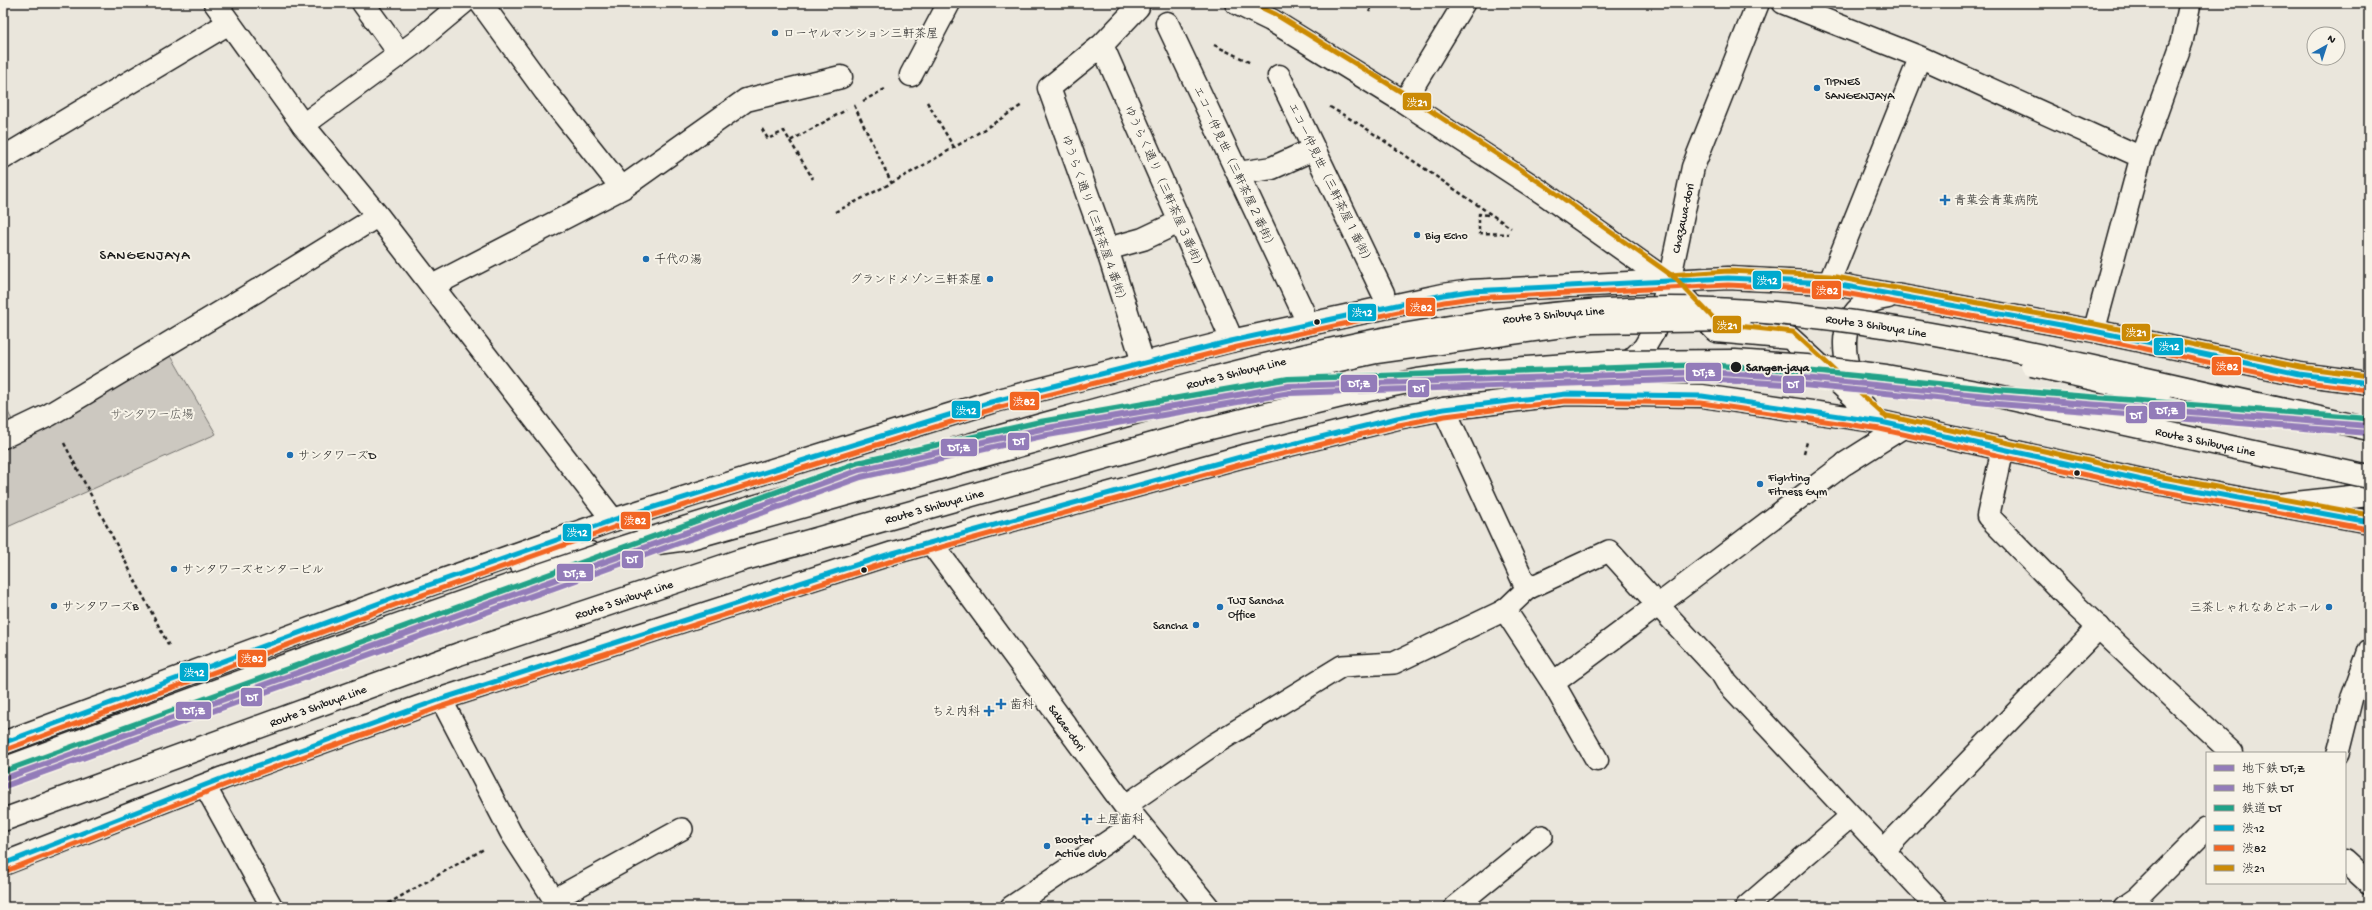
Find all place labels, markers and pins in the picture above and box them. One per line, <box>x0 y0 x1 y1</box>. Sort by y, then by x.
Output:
place label: ローヤルマンション三軒茶屋 <box>783 27 939 42</box>
marker: ローヤルマンション三軒茶屋 <box>770 28 780 38</box>
place label: TIPNES SANGENJAYA <box>1824 76 1895 104</box>
marker: TIPNES SANGENJAYA <box>1812 83 1822 93</box>
marker: 青葉会青葉病院 <box>1939 194 1951 206</box>
place label: 青葉会青葉病院 <box>1954 194 2038 209</box>
marker: Big Echo <box>1412 230 1422 240</box>
place label: Big Echo <box>1424 230 1468 244</box>
place label: 千代の湯 <box>654 253 702 268</box>
marker: 千代の湯 <box>641 254 651 264</box>
place label: グランドメゾン三軒茶屋 <box>850 273 982 288</box>
marker: グランドメゾン三軒茶屋 <box>985 274 995 284</box>
unlabelled marker <box>1312 317 1322 327</box>
marker: Sangen-jaya <box>1729 360 1743 374</box>
place label: Sangen-jaya <box>1746 362 1810 376</box>
marker: サンタワーズD <box>285 450 295 460</box>
place label: サンタワーズD <box>298 450 377 464</box>
unlabelled marker <box>2072 468 2082 478</box>
place label: Fighting Fitness Gym <box>1767 472 1828 500</box>
marker: Fighting Fitness Gym <box>1755 479 1765 489</box>
marker: サンタワーズセンタービル <box>169 564 179 574</box>
place label: サンタワーズセンタービル <box>182 564 324 578</box>
unlabelled marker <box>859 565 869 575</box>
place label: TUJ Sancha Office <box>1227 595 1284 623</box>
marker: サンタワーズB <box>49 601 59 611</box>
place label: サンタワーズB <box>62 601 140 615</box>
place label: 三茶しゃれなあどホール <box>2190 601 2321 616</box>
marker: TUJ Sancha Office <box>1215 602 1225 612</box>
marker: 三茶しゃれなあどホール <box>2324 602 2334 612</box>
place label: Sancha <box>1153 620 1188 634</box>
marker: Sancha <box>1191 620 1201 630</box>
marker: 歯科 <box>995 698 1007 710</box>
place label: 歯科 <box>1010 698 1034 713</box>
place label: ちえ内科 <box>932 705 980 720</box>
marker: ちえ内科 <box>983 705 995 717</box>
marker: 土屋歯科 <box>1081 813 1093 825</box>
place label: 土屋歯科 <box>1096 813 1144 828</box>
place label: Booster Active club <box>1054 834 1107 862</box>
marker: Booster Active club <box>1042 841 1052 851</box>

